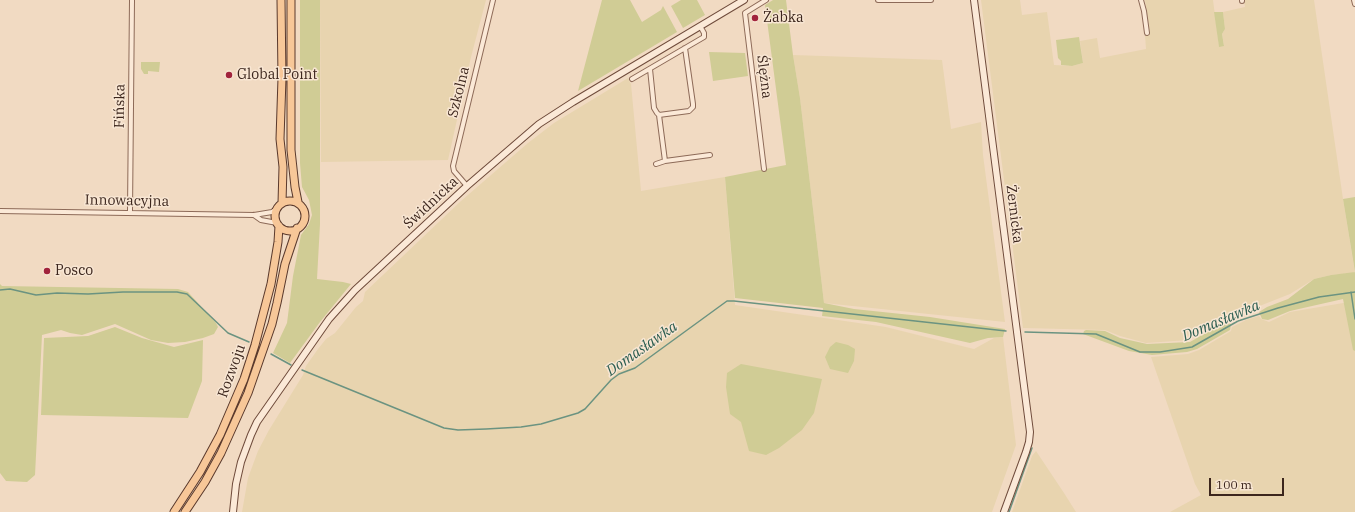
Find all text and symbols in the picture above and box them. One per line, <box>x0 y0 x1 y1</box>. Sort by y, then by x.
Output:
place label: Żabka <box>763 10 804 26</box>
marker: Żabka <box>750 13 760 23</box>
street label: Ślężna <box>753 54 775 100</box>
street label: Szkolna <box>445 65 473 119</box>
place label: Global Point <box>237 67 317 83</box>
marker: Global Point <box>224 70 234 80</box>
street label: Fińska <box>111 84 129 128</box>
street label: Świdnicka <box>400 174 462 232</box>
street label: Żernicka <box>1002 184 1026 244</box>
street label: Innowacyjna <box>85 192 169 210</box>
place label: Posco <box>55 263 93 279</box>
marker: Posco <box>42 266 52 276</box>
water label: Domasławka <box>1179 297 1263 345</box>
water label: Domasławka <box>603 318 681 380</box>
street label: Rozwoju <box>215 342 249 400</box>
scale bar <box>1211 470 1286 496</box>
text: 100 m <box>1216 477 1252 492</box>

